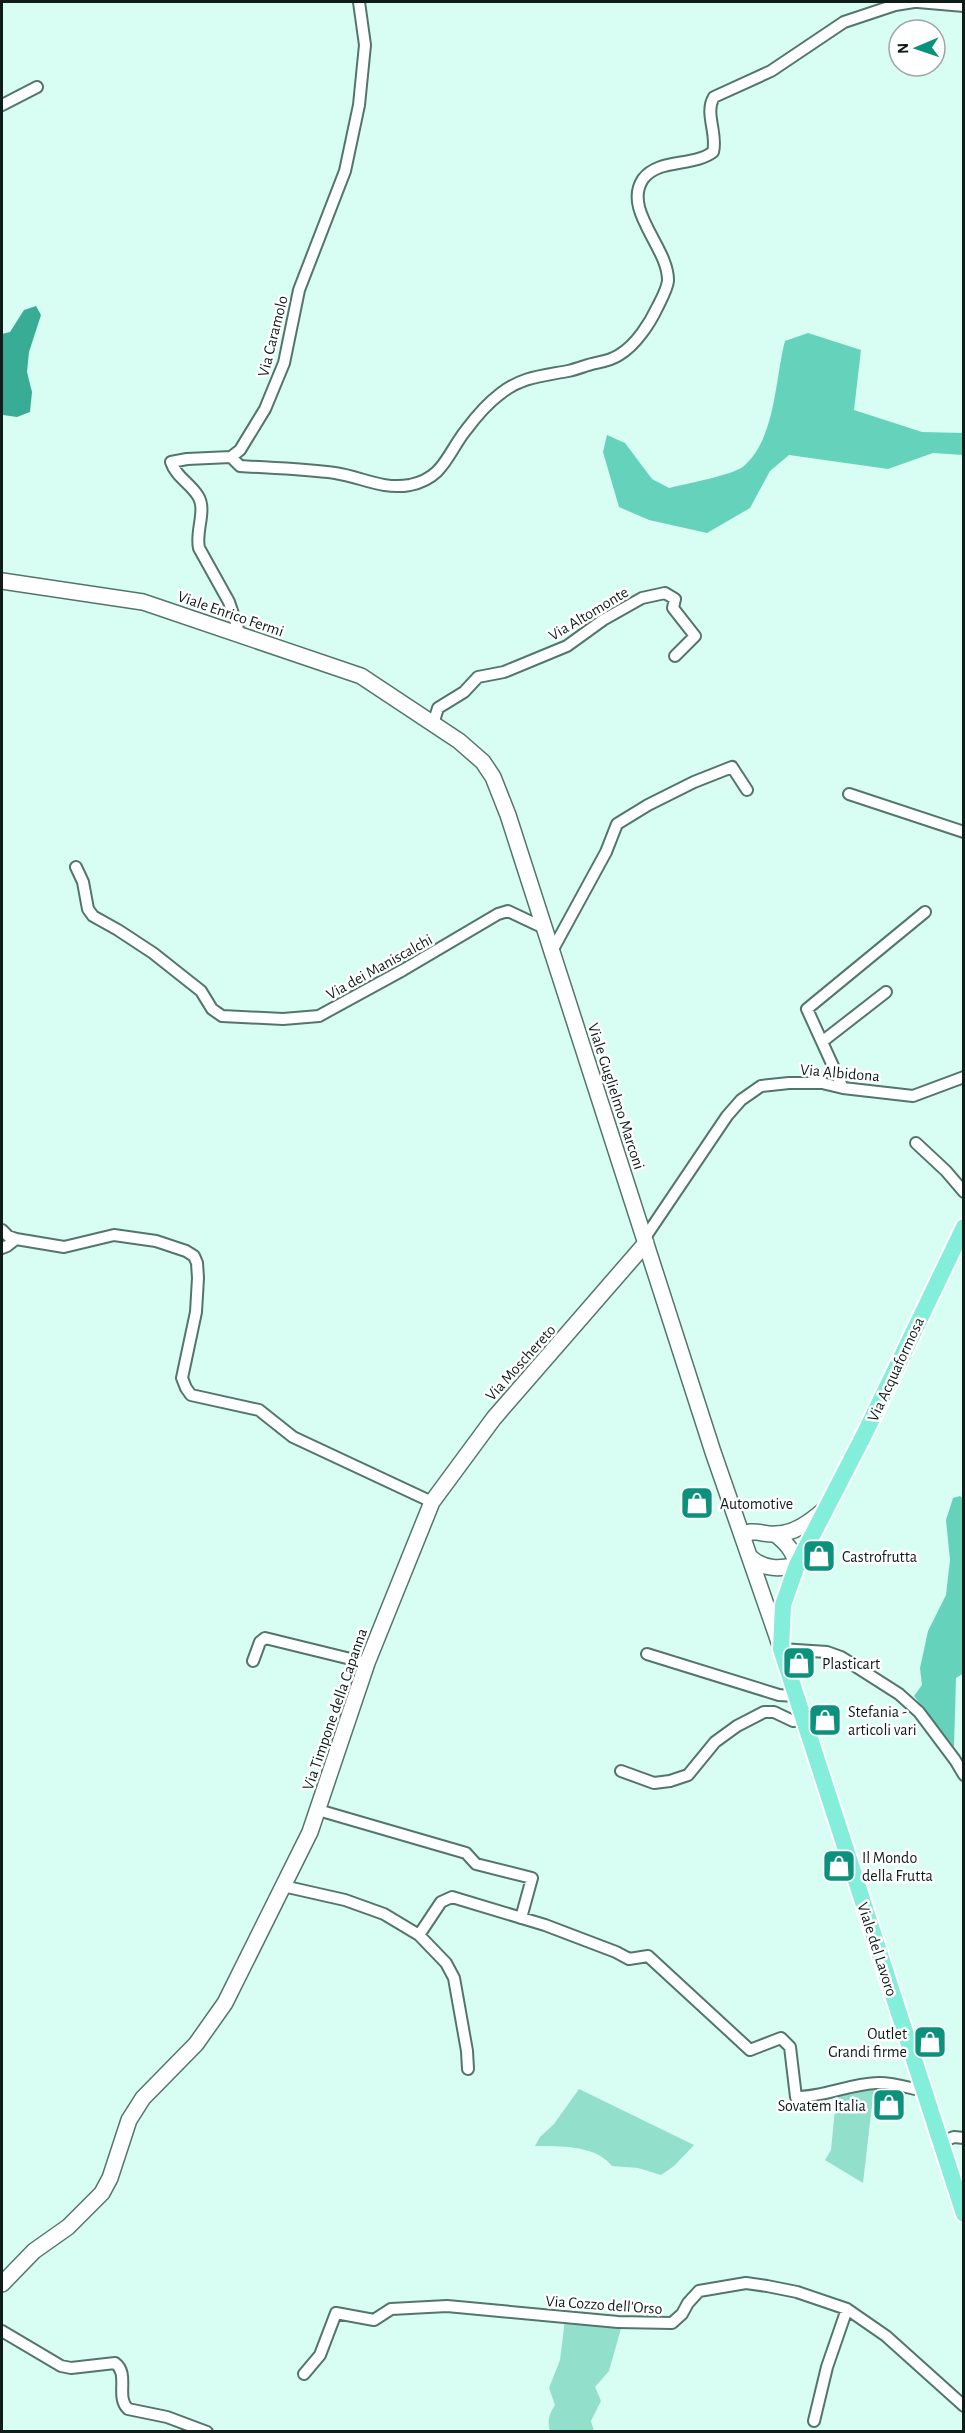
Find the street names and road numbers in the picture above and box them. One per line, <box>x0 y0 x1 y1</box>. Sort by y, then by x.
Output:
street label: Via Caramolo <box>255 294 291 379</box>
street label: Via Altomonte <box>546 584 631 644</box>
street label: Viale Enrico Fermi <box>176 588 286 640</box>
street label: Via dei Maniscalchi <box>324 931 435 1003</box>
street label: Viale Guglielmo Marconi <box>585 1021 647 1171</box>
street label: Via Albidona <box>799 1062 880 1084</box>
street label: Via Acquaformosa <box>865 1315 927 1424</box>
street label: Via Moschereto <box>483 1321 559 1404</box>
street label: Via Timpone della Capanna <box>300 1626 370 1792</box>
street label: Viale del Lavoro <box>854 1900 900 1998</box>
street label: Via Cozzo dell'Orso <box>545 2293 663 2317</box>

